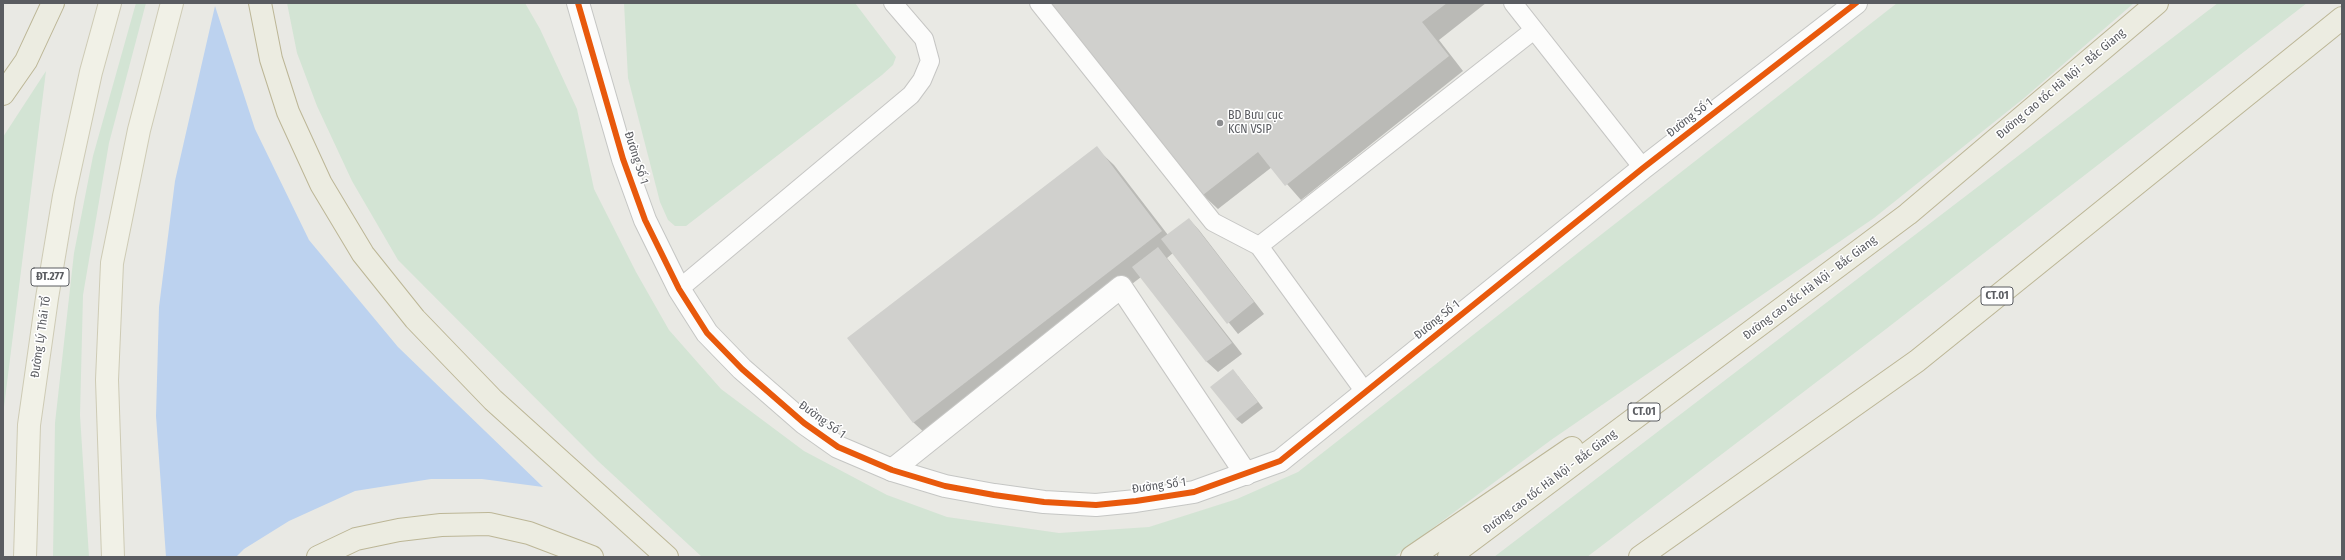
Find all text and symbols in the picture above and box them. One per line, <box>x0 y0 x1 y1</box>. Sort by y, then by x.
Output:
street label: Đường cao tốc Hà Nội - Bắc Giang <box>1994 26 2128 142</box>
street label: Đường Số 1 <box>1664 96 1716 140</box>
place label: BD Bưu cục KCN VSIP <box>1228 109 1283 137</box>
marker: BD Bưu cục KCN VSIP <box>1215 118 1225 128</box>
street label: Đường Số 1 <box>621 130 651 186</box>
street label: Đường cao tốc Hà Nội - Bắc Giang <box>1740 233 1880 343</box>
road number: ĐT.277 <box>31 268 69 286</box>
road number: CT.01 <box>1981 287 2013 305</box>
street label: Đường Lý Thái Tổ <box>28 295 54 379</box>
street label: Đường Số 1 <box>1411 297 1463 343</box>
street label: Đường Số 1 <box>796 398 848 442</box>
road number: CT.01 <box>1628 403 1660 421</box>
street label: Đường cao tốc Hà Nội - Bắc Giang <box>1480 427 1620 537</box>
street label: Đường Số 1 <box>1131 475 1187 497</box>

